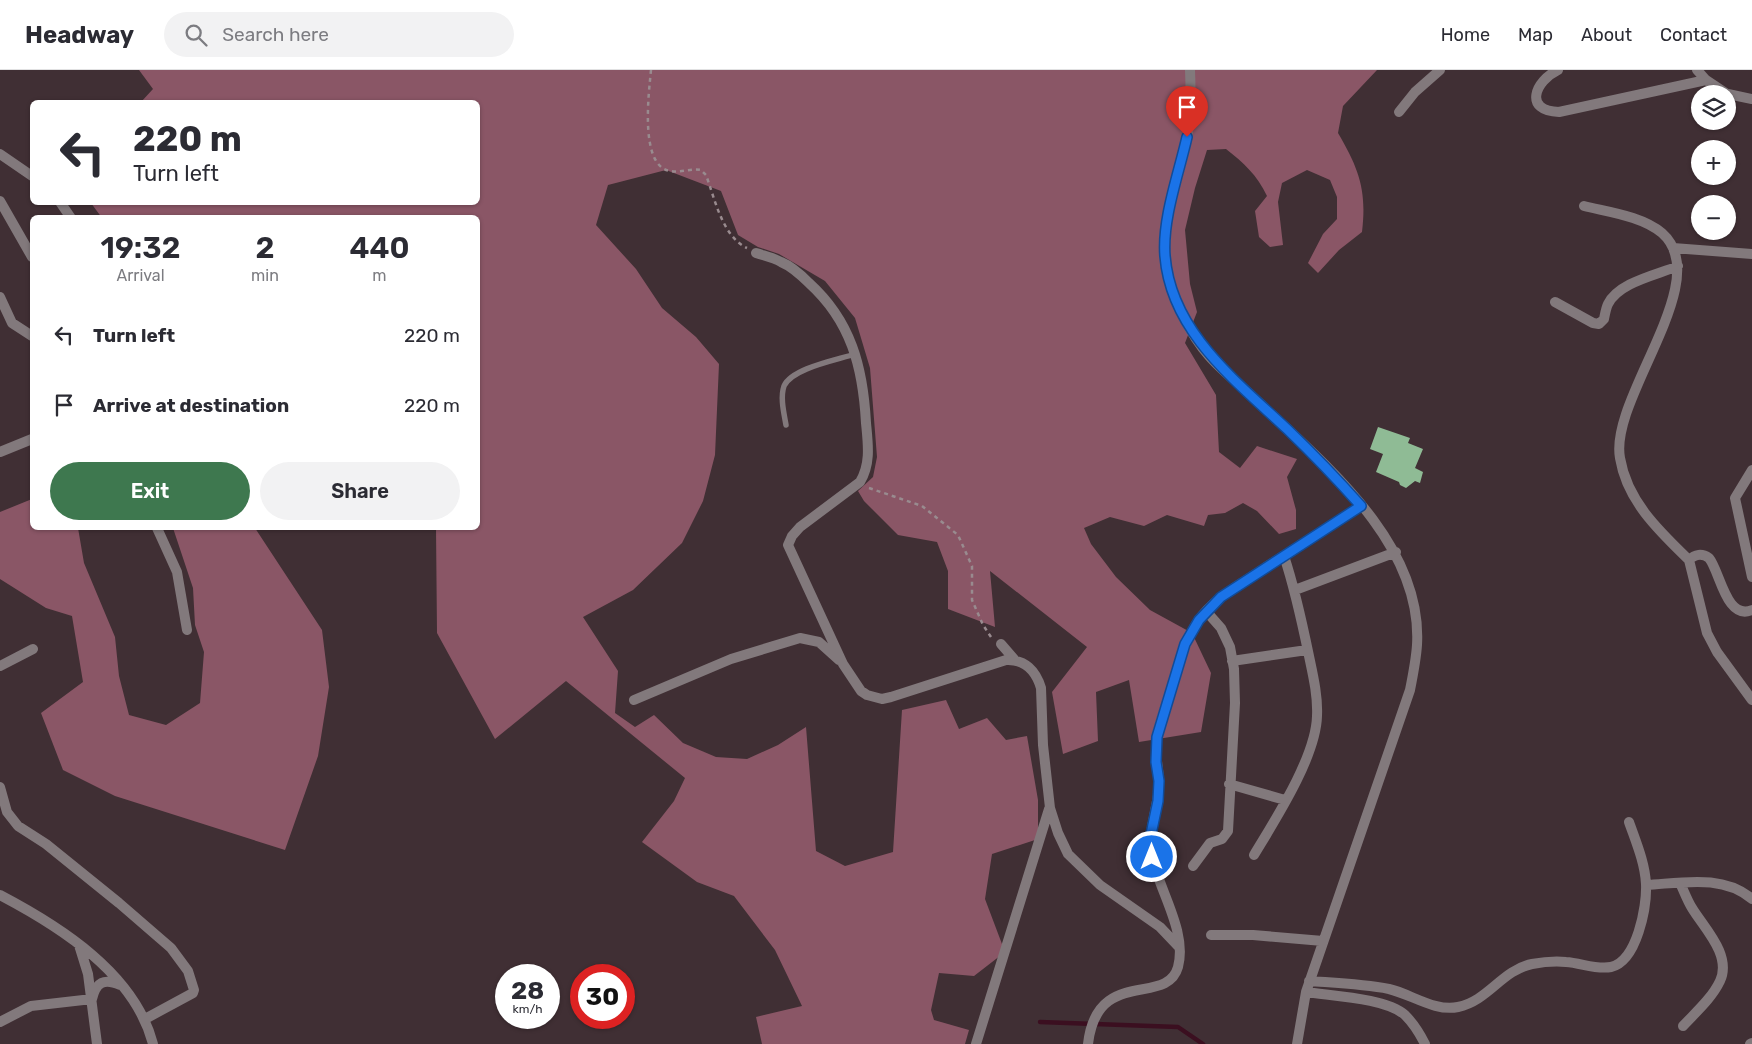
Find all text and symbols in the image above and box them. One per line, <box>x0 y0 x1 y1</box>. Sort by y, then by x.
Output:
search box <box>164 12 514 57</box>
text: Headway <box>25 21 134 49</box>
icon: search <box>182 21 210 49</box>
text: Search here <box>222 23 329 46</box>
text: Home <box>1441 24 1490 46</box>
text: Map <box>1518 24 1553 46</box>
text: About <box>1581 24 1632 46</box>
text: Contact <box>1660 24 1727 46</box>
map controls <box>1691 85 1736 240</box>
button: layers <box>1691 85 1736 130</box>
pin <box>1166 86 1208 137</box>
icon: arrive <box>1173 93 1201 121</box>
text: 220 m <box>133 118 242 160</box>
icon: left <box>50 120 115 185</box>
button: + <box>1691 140 1736 185</box>
text: Turn left <box>133 160 219 187</box>
button: − <box>1691 195 1736 240</box>
text: 19:32 <box>101 230 181 266</box>
text: 2 <box>255 230 275 266</box>
text: 440 <box>349 230 409 266</box>
text: Arrival <box>117 266 165 285</box>
text: min <box>251 266 279 285</box>
text: m <box>372 266 387 285</box>
icon: left <box>50 321 78 349</box>
text: Turn left <box>93 324 175 347</box>
text: 220 m <box>404 324 460 347</box>
icon: arrive <box>50 391 78 419</box>
text: Arrive at destination <box>93 394 289 417</box>
text: 220 m <box>404 394 460 417</box>
button: Exit <box>50 462 250 520</box>
button: Share <box>260 462 460 520</box>
position arrow <box>1125 830 1177 882</box>
speed limit sign: 30 <box>570 964 635 1029</box>
text: 28 <box>511 976 544 1005</box>
text: km/h <box>513 1002 542 1016</box>

